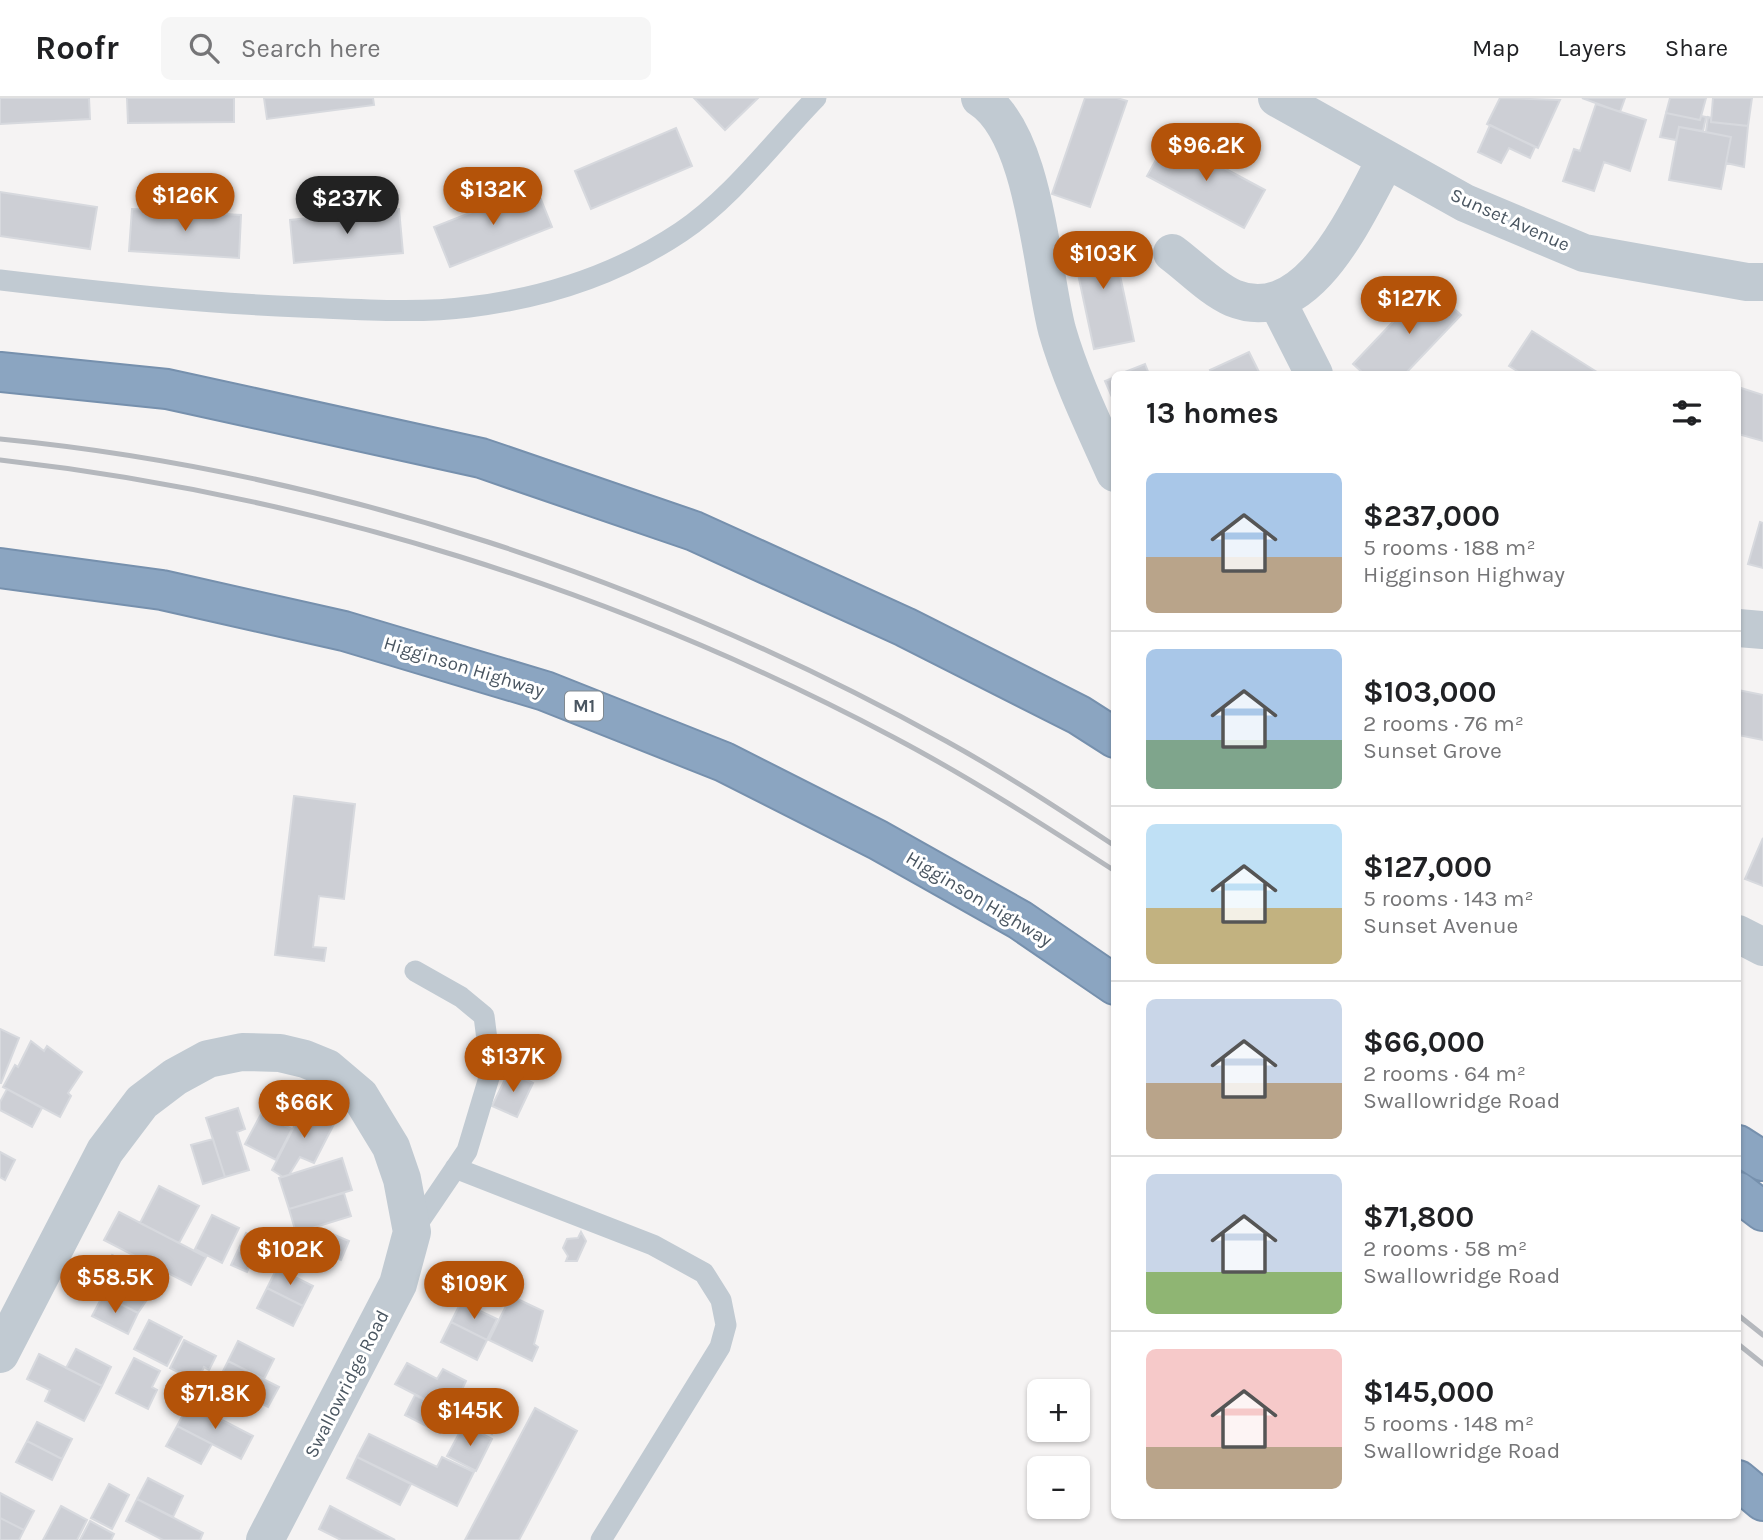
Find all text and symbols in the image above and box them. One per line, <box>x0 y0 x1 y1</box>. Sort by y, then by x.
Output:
search box <box>161 17 651 80</box>
text: Roofr <box>35 29 119 67</box>
icon: search <box>185 29 223 67</box>
text: Search here <box>241 33 381 64</box>
text: Map <box>1472 34 1520 62</box>
text: Layers <box>1558 34 1627 62</box>
text: Share <box>1665 34 1728 62</box>
pin: $96.2K <box>1149 123 1263 183</box>
text: $96.2K <box>1167 132 1245 159</box>
pin: $132K <box>444 167 542 227</box>
pin: $126K <box>136 174 234 233</box>
pin: $237K <box>298 176 396 236</box>
text: $132K <box>459 176 527 203</box>
text: $126K <box>152 182 218 209</box>
street label: Sunset Avenue <box>1447 184 1573 256</box>
text: $237K <box>312 185 382 212</box>
pin: $103K <box>1054 232 1152 291</box>
text: $103K <box>1069 240 1137 267</box>
pin: $127K <box>1360 276 1458 336</box>
text: $127K <box>1377 285 1441 312</box>
icon: filters <box>1668 394 1706 432</box>
text: 13 homes <box>1146 395 1279 431</box>
text: $237,000 <box>1363 498 1500 534</box>
icon: home <box>1202 501 1286 585</box>
text: 5 rooms · 188 m² <box>1363 534 1536 561</box>
text: Higginson Highway <box>1363 561 1565 588</box>
street label: Higginson Highway <box>381 632 547 702</box>
text: $103,000 <box>1363 674 1497 710</box>
icon: home <box>1202 677 1286 761</box>
road number: M1 <box>565 692 603 720</box>
text: 2 rooms · 76 m² <box>1363 710 1524 737</box>
text: Sunset Grove <box>1363 737 1502 764</box>
street label: Higginson Highway <box>902 847 1056 951</box>
text: $127,000 <box>1363 849 1492 885</box>
icon: home <box>1202 852 1286 936</box>
text: 5 rooms · 143 m² <box>1363 885 1534 912</box>
text: Sunset Avenue <box>1363 912 1518 939</box>
text: $66,000 <box>1363 1024 1485 1060</box>
icon: home <box>1202 1027 1286 1111</box>
pin: $137K <box>464 1034 562 1094</box>
text: $137K <box>481 1043 545 1070</box>
text: 2 rooms · 64 m² <box>1363 1060 1526 1087</box>
pin: $66K <box>263 1080 345 1140</box>
text: Swallowridge Road <box>1363 1087 1560 1114</box>
text: $66K <box>275 1089 333 1116</box>
text: $71,800 <box>1363 1199 1474 1235</box>
icon: home <box>1202 1202 1286 1286</box>
pin: $102K <box>241 1228 339 1287</box>
text: 2 rooms · 58 m² <box>1363 1235 1527 1262</box>
text: $102K <box>256 1236 324 1263</box>
pin: $58.5K <box>58 1256 172 1315</box>
pin: $109K <box>425 1262 523 1321</box>
text: Swallowridge Road <box>1363 1262 1560 1289</box>
text: $58.5K <box>76 1264 154 1291</box>
text: $109K <box>440 1270 508 1297</box>
street label: Swallowridge Road <box>300 1306 394 1462</box>
pin: $71.8K <box>158 1372 272 1431</box>
text: $145,000 <box>1363 1374 1494 1410</box>
icon: home <box>1202 1377 1286 1461</box>
map controls <box>1027 1379 1090 1519</box>
button: + <box>1027 1379 1090 1442</box>
text: $71.8K <box>180 1380 250 1407</box>
pin: $145K <box>421 1388 519 1448</box>
text: $145K <box>437 1397 503 1424</box>
text: 5 rooms · 148 m² <box>1363 1410 1534 1437</box>
text: Swallowridge Road <box>1363 1437 1560 1464</box>
button: − <box>1027 1456 1090 1519</box>

